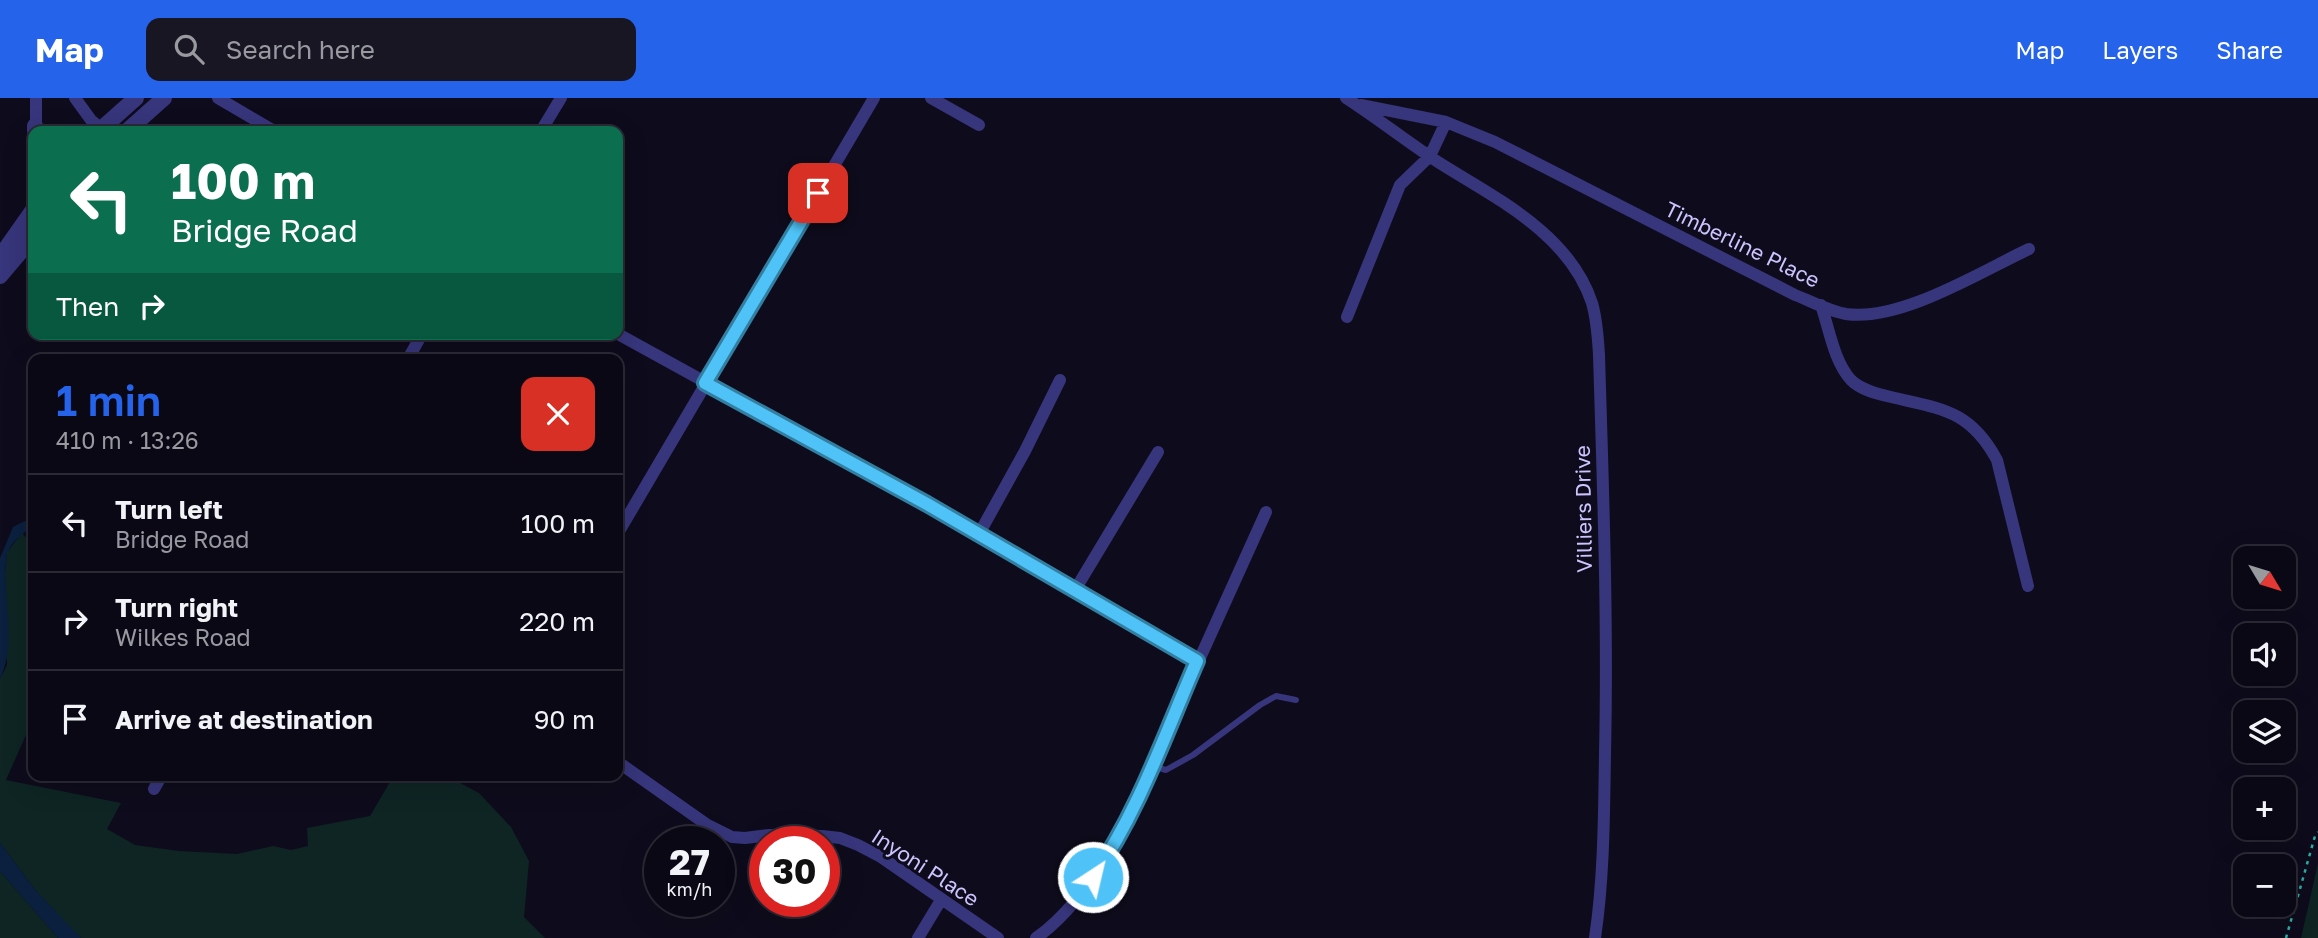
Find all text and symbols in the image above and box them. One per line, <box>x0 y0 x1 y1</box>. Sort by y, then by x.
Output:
search box <box>146 18 636 81</box>
text: Map <box>35 30 104 69</box>
icon: search <box>170 30 208 68</box>
text: Search here <box>226 34 375 65</box>
text: Map <box>2015 35 2064 64</box>
text: Layers <box>2102 35 2178 64</box>
text: Share <box>2216 35 2283 64</box>
text: 100 m <box>171 151 315 210</box>
icon: left <box>56 154 147 245</box>
pin <box>788 163 848 223</box>
icon: arrive <box>799 174 837 212</box>
street label: Timberline Place <box>1661 195 1824 293</box>
text: Bridge Road <box>171 211 358 249</box>
icon: right <box>133 287 171 325</box>
text: Then <box>56 291 119 322</box>
text: 1 min <box>56 375 161 425</box>
button: close <box>521 377 595 451</box>
text: 410 m · 13:26 <box>56 426 199 454</box>
street label: Villiers Drive <box>1569 445 1597 573</box>
text: Turn left <box>115 494 223 525</box>
icon: left <box>56 504 94 542</box>
text: 100 m <box>521 508 595 539</box>
text: Bridge Road <box>115 525 249 553</box>
north arrow <box>2233 546 2296 609</box>
map controls <box>2233 546 2296 917</box>
text: Turn right <box>115 592 238 623</box>
icon: right <box>56 602 94 640</box>
text: 220 m <box>519 606 595 637</box>
text: Wilkes Road <box>115 623 251 651</box>
button: sound <box>2233 623 2296 686</box>
icon: arrive <box>56 700 94 738</box>
button: layers <box>2233 700 2296 763</box>
text: Arrive at destination <box>115 704 373 735</box>
text: 90 m <box>534 704 595 735</box>
button: + <box>2233 777 2296 840</box>
street label: Inyoni Place <box>867 823 984 912</box>
speed limit sign: 30 <box>749 826 840 917</box>
position arrow <box>1056 840 1130 914</box>
text: 27 <box>669 841 710 883</box>
button: − <box>2233 854 2296 917</box>
text: km/h <box>667 878 712 900</box>

